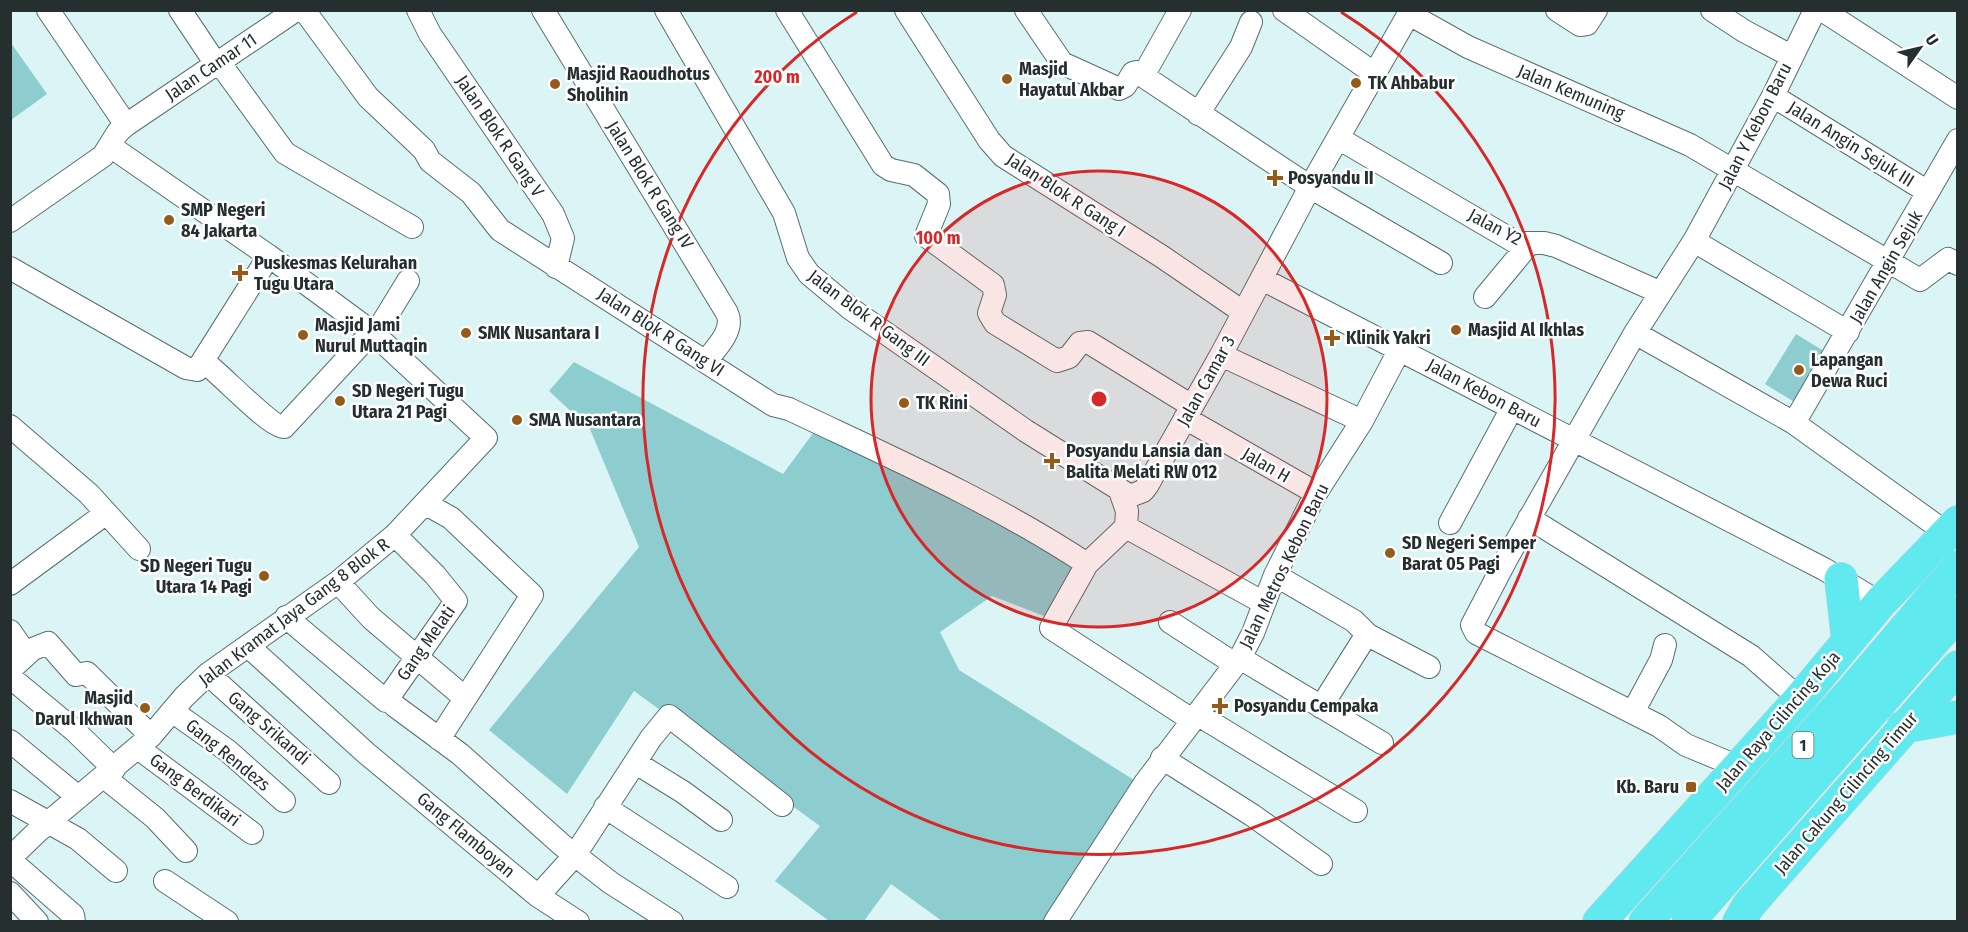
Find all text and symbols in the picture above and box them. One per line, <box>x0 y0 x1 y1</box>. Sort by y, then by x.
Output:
north arrow <box>1890 18 1950 78</box>
street label: Jalan Camar 11 <box>161 28 261 106</box>
text: U <box>1922 31 1943 49</box>
place label: Masjid Hayatul Akbar <box>1019 58 1125 101</box>
street label: Jalan Y Kebon Baru <box>1714 59 1796 193</box>
street label: Jalan Kemuning <box>1514 60 1628 125</box>
place label: Masjid Raoudhotus Sholihin <box>567 63 710 106</box>
text: 200 m <box>753 66 800 88</box>
street label: Jalan Blok R Gang V <box>451 71 549 202</box>
marker: Masjid Hayatul Akbar <box>1000 72 1014 86</box>
place label: TK Ahbabur <box>1368 72 1455 94</box>
marker: TK Ahbabur <box>1349 76 1363 90</box>
marker: Masjid Raoudhotus Sholihin <box>548 77 562 91</box>
street label: Jalan Angin Sejuk III <box>1784 96 1918 192</box>
street label: Jalan Blok R Gang IV <box>602 117 699 254</box>
street label: Jalan Blok R Gang I <box>1002 148 1130 242</box>
place label: Posyandu II <box>1288 167 1374 189</box>
marker: Posyandu II <box>1266 169 1284 187</box>
place label: SMP Negeri 84 Jakarta <box>181 199 266 242</box>
street label: Jalan Y2 <box>1465 204 1526 250</box>
street label: Jalan Angin Sejuk <box>1845 206 1927 327</box>
marker: SMP Negeri 84 Jakarta <box>162 213 176 227</box>
text: 100 m <box>916 227 960 249</box>
place label: Puskesmas Kelurahan Tugu Utara <box>254 252 417 295</box>
marker: Puskesmas Kelurahan Tugu Utara <box>231 264 249 282</box>
street label: Jalan Blok R Gang III <box>804 265 934 371</box>
street label: Jalan Blok R Gang VI <box>594 283 728 381</box>
place label: Masjid Jami Nurul Muttaqin <box>315 314 427 357</box>
place label: Masjid Al Ikhlas <box>1468 319 1584 341</box>
place label: SMK Nusantara I <box>478 322 599 344</box>
marker: Masjid Al Ikhlas <box>1449 323 1463 337</box>
marker: SMK Nusantara I <box>459 326 473 340</box>
place label: Klinik Yakri <box>1346 327 1431 349</box>
marker: Masjid Jami Nurul Muttaqin <box>296 328 310 342</box>
marker: Klinik Yakri <box>1323 329 1341 347</box>
street label: Jalan Camar 3 <box>1172 332 1240 430</box>
place label: Lapangan Dewa Ruci <box>1811 349 1888 392</box>
street label: Jalan Kebon Baru <box>1423 354 1545 432</box>
marker: Lapangan Dewa Ruci <box>1792 363 1806 377</box>
place label: SD Negeri Tugu Utara 21 Pagi <box>352 380 464 423</box>
centre of rings <box>1089 389 1109 409</box>
place label: TK Rini <box>916 392 968 414</box>
marker: SD Negeri Tugu Utara 21 Pagi <box>333 394 347 408</box>
marker: TK Rini <box>897 396 911 410</box>
place label: SMA Nusantara <box>529 409 641 431</box>
marker: SMA Nusantara <box>510 413 524 427</box>
place label: Posyandu Lansia dan Balita Melati RW 012 <box>1066 440 1222 483</box>
street label: Jalan H <box>1238 443 1294 487</box>
marker: Posyandu Lansia dan Balita Melati RW 012 <box>1043 452 1061 470</box>
street label: Jalan Metros Kebon Baru <box>1234 480 1334 652</box>
place label: SD Negeri Semper Barat 05 Pagi <box>1402 532 1536 575</box>
street label: Jalan Kramat Jaya Gang 8 Blok R <box>194 533 394 691</box>
marker: SD Negeri Semper Barat 05 Pagi <box>1383 546 1397 560</box>
place label: SD Negeri Tugu Utara 14 Pagi <box>140 555 252 598</box>
marker: SD Negeri Tugu Utara 14 Pagi <box>257 569 271 583</box>
street label: Gang Melati <box>392 601 460 685</box>
street label: Jalan Raya Cilincing Koja <box>1711 646 1845 796</box>
street label: Gang Srikandi <box>223 686 315 770</box>
place label: Masjid Darul Ikhwan <box>35 687 133 730</box>
place label: Posyandu Cempaka <box>1234 695 1378 717</box>
marker: Posyandu Cempaka <box>1211 697 1229 715</box>
marker: Masjid Darul Ikhwan <box>138 701 152 715</box>
street label: Jalan Cakung Cilincing Timur <box>1770 707 1923 879</box>
street label: Gang Rendezs <box>181 714 275 796</box>
road number: 1 <box>1792 732 1814 758</box>
street label: Gang Berdikari <box>145 749 245 831</box>
place label: Kb. Baru <box>1616 776 1679 798</box>
marker: Kb. Baru <box>1684 780 1698 794</box>
street label: Gang Flamboyan <box>412 788 520 882</box>

